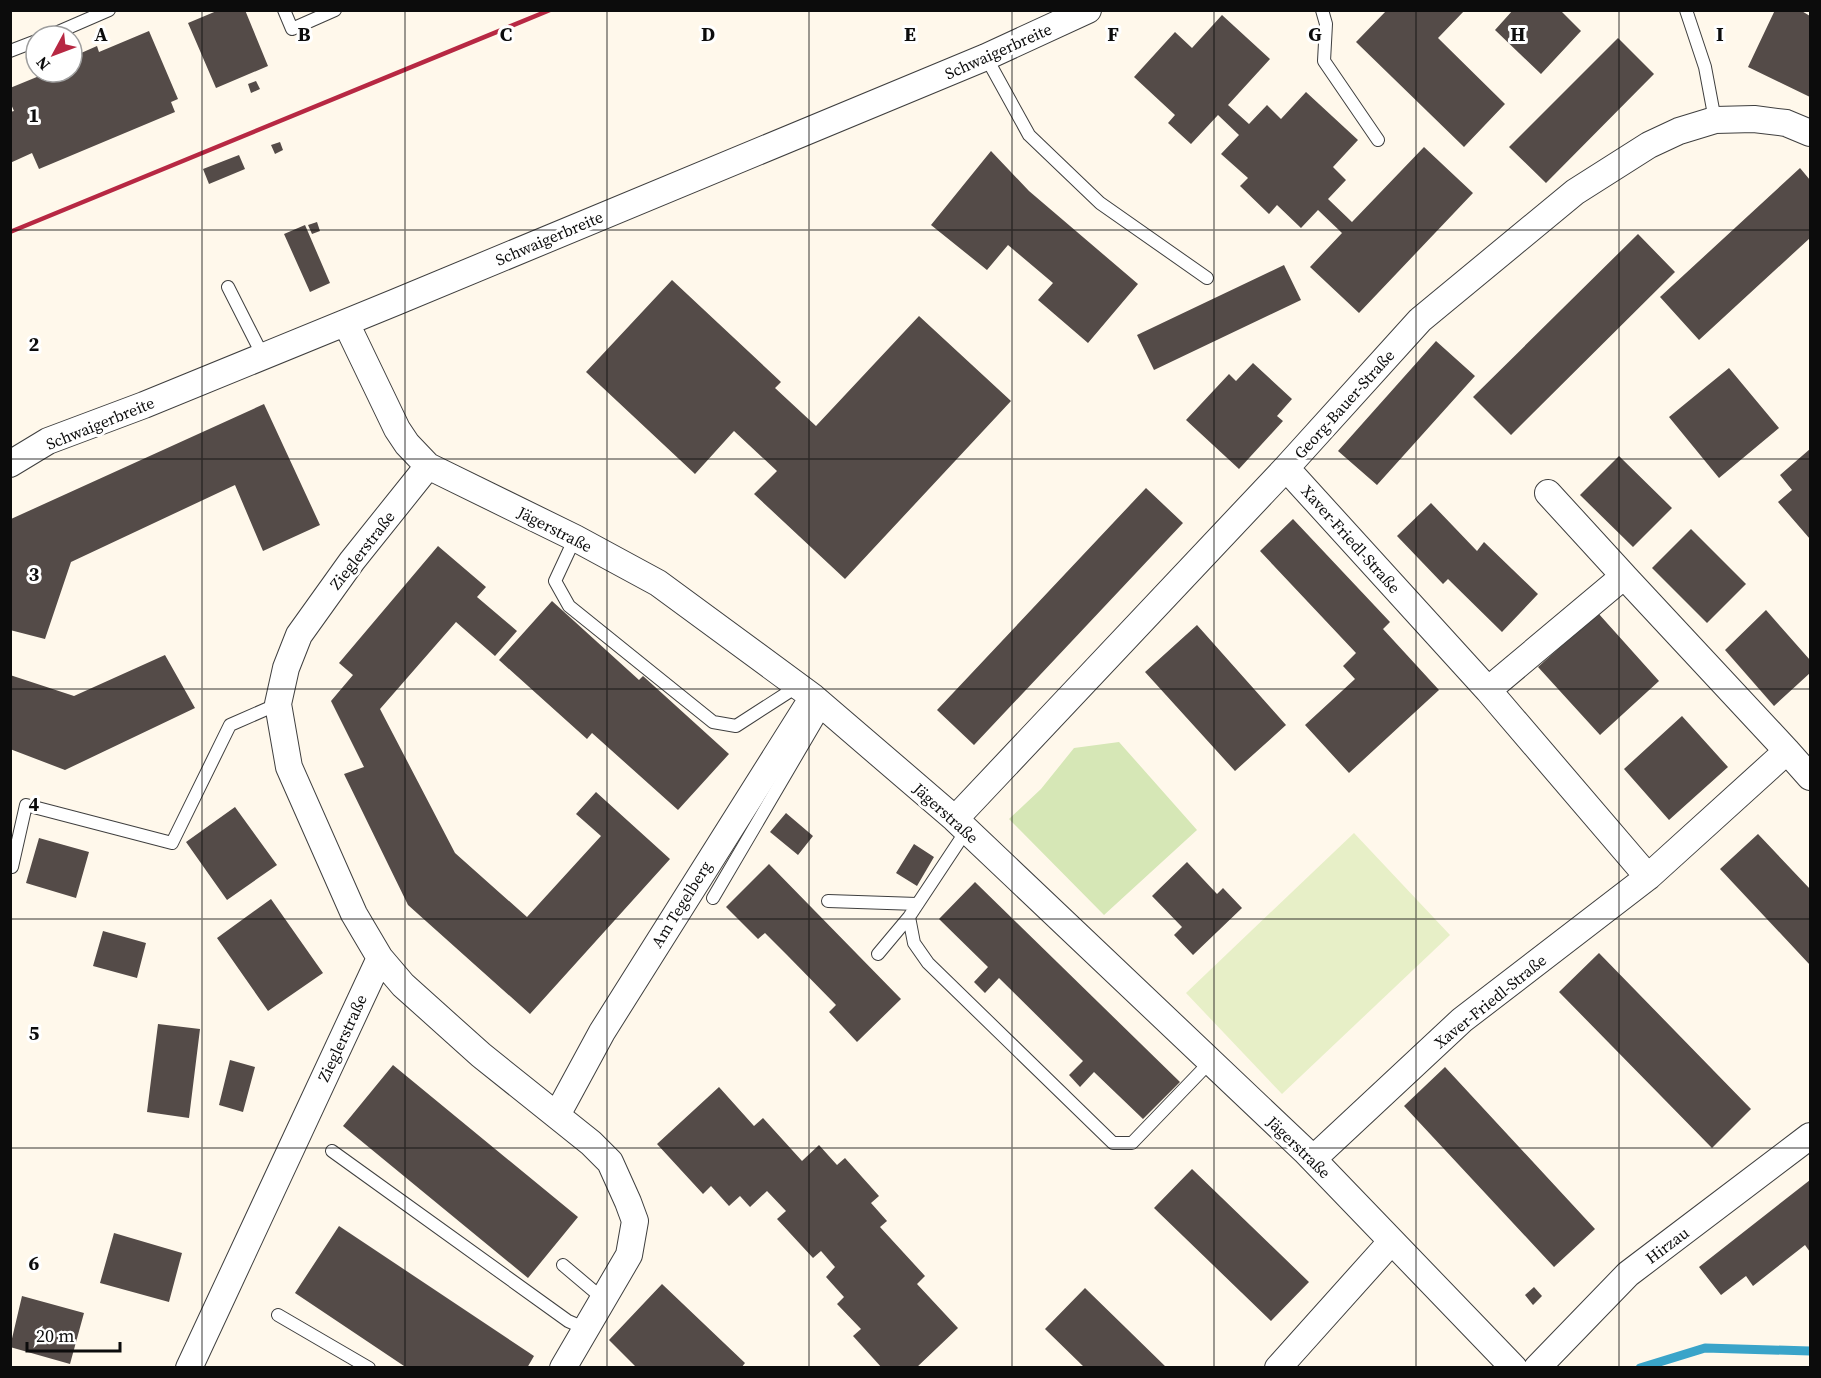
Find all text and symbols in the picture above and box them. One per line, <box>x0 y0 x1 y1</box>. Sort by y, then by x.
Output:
street label: Schwaigerbreite <box>941 18 1055 84</box>
text: A <box>94 20 108 48</box>
text: B <box>297 20 311 48</box>
text: C <box>500 20 512 48</box>
text: D <box>701 20 715 48</box>
text: E <box>904 20 916 48</box>
text: F <box>1107 20 1119 48</box>
text: G <box>1308 20 1322 48</box>
text: H <box>1510 20 1526 48</box>
text: I <box>1716 20 1724 48</box>
north arrow <box>24 24 84 84</box>
text: N <box>30 52 55 75</box>
text: 1 <box>29 101 39 129</box>
street label: Schwaigerbreite <box>492 205 606 271</box>
text: 2 <box>29 330 40 358</box>
street label: Georg-Bauer-Straße <box>1289 345 1399 463</box>
street label: Schwaigerbreite <box>43 391 157 455</box>
street label: Xaver-Friedl-Straße <box>1297 480 1405 598</box>
street label: Jägerstraße <box>513 500 596 557</box>
street label: Zieglerstraße <box>324 506 400 594</box>
text: 3 <box>29 560 40 588</box>
street label: Jägerstraße <box>908 777 983 848</box>
text: 4 <box>29 790 40 818</box>
street label: Am Tegelberg <box>646 856 716 952</box>
street label: Xaver-Friedl-Straße <box>1429 949 1551 1053</box>
street label: Zieglerstraße <box>312 991 372 1085</box>
text: 5 <box>29 1019 40 1047</box>
street label: Jägerstraße <box>1262 1110 1336 1183</box>
street label: Hirzau <box>1641 1221 1693 1269</box>
text: 6 <box>29 1249 40 1277</box>
scale bar <box>27 1315 120 1353</box>
text: 20 m <box>36 1323 74 1348</box>

